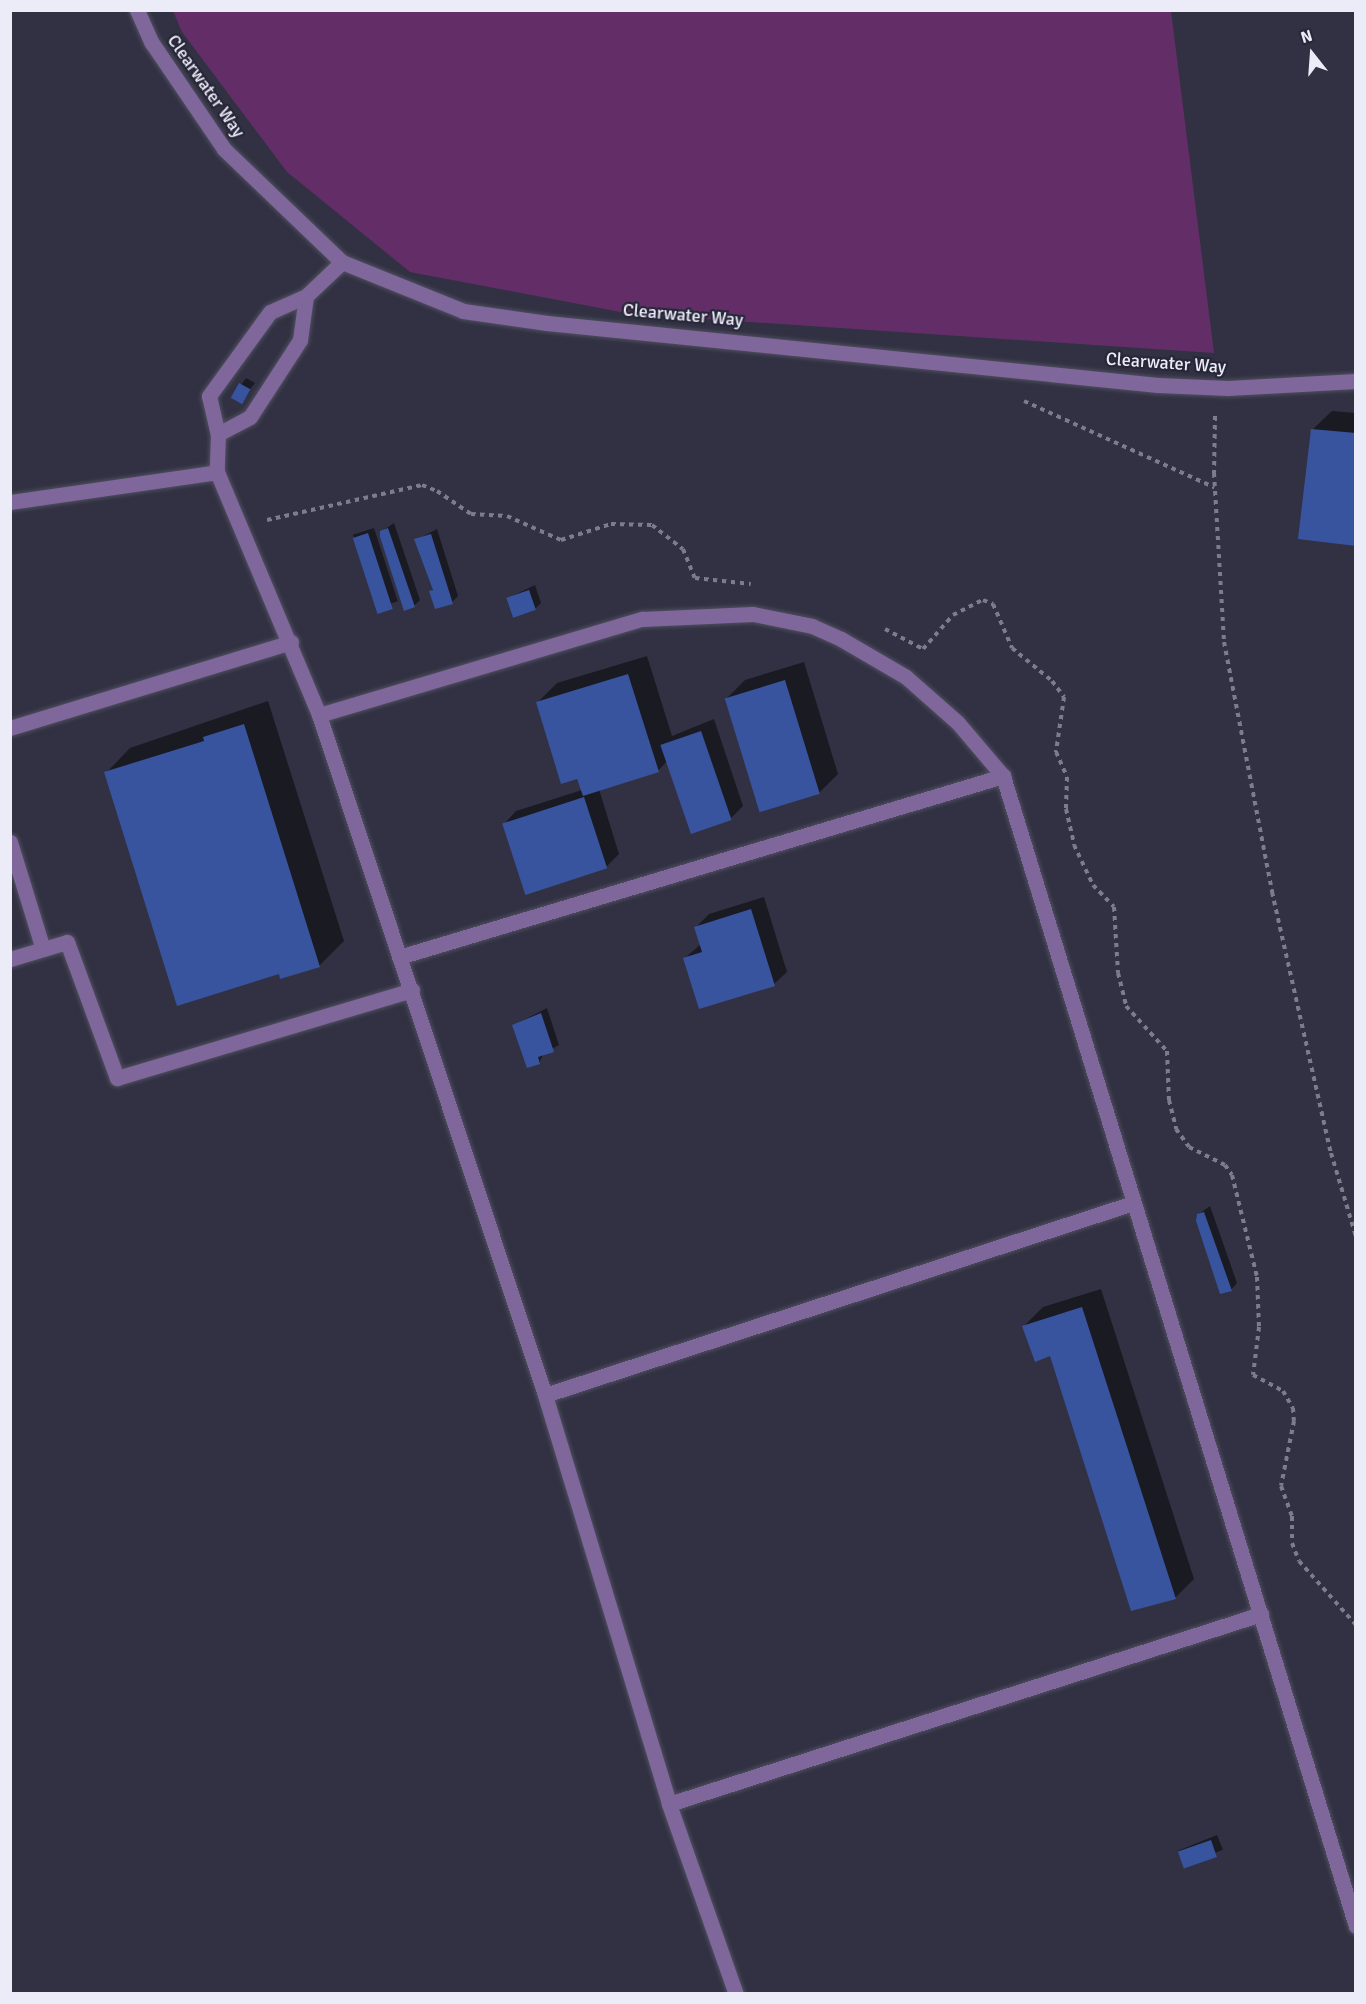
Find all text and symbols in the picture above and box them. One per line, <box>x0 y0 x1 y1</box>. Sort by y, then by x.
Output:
north arrow <box>1282 24 1342 84</box>
text: N <box>1298 26 1315 48</box>
street label: Clearwater Way <box>163 30 249 142</box>
street label: Clearwater Way <box>622 299 744 331</box>
street label: Clearwater Way <box>1105 348 1227 378</box>

